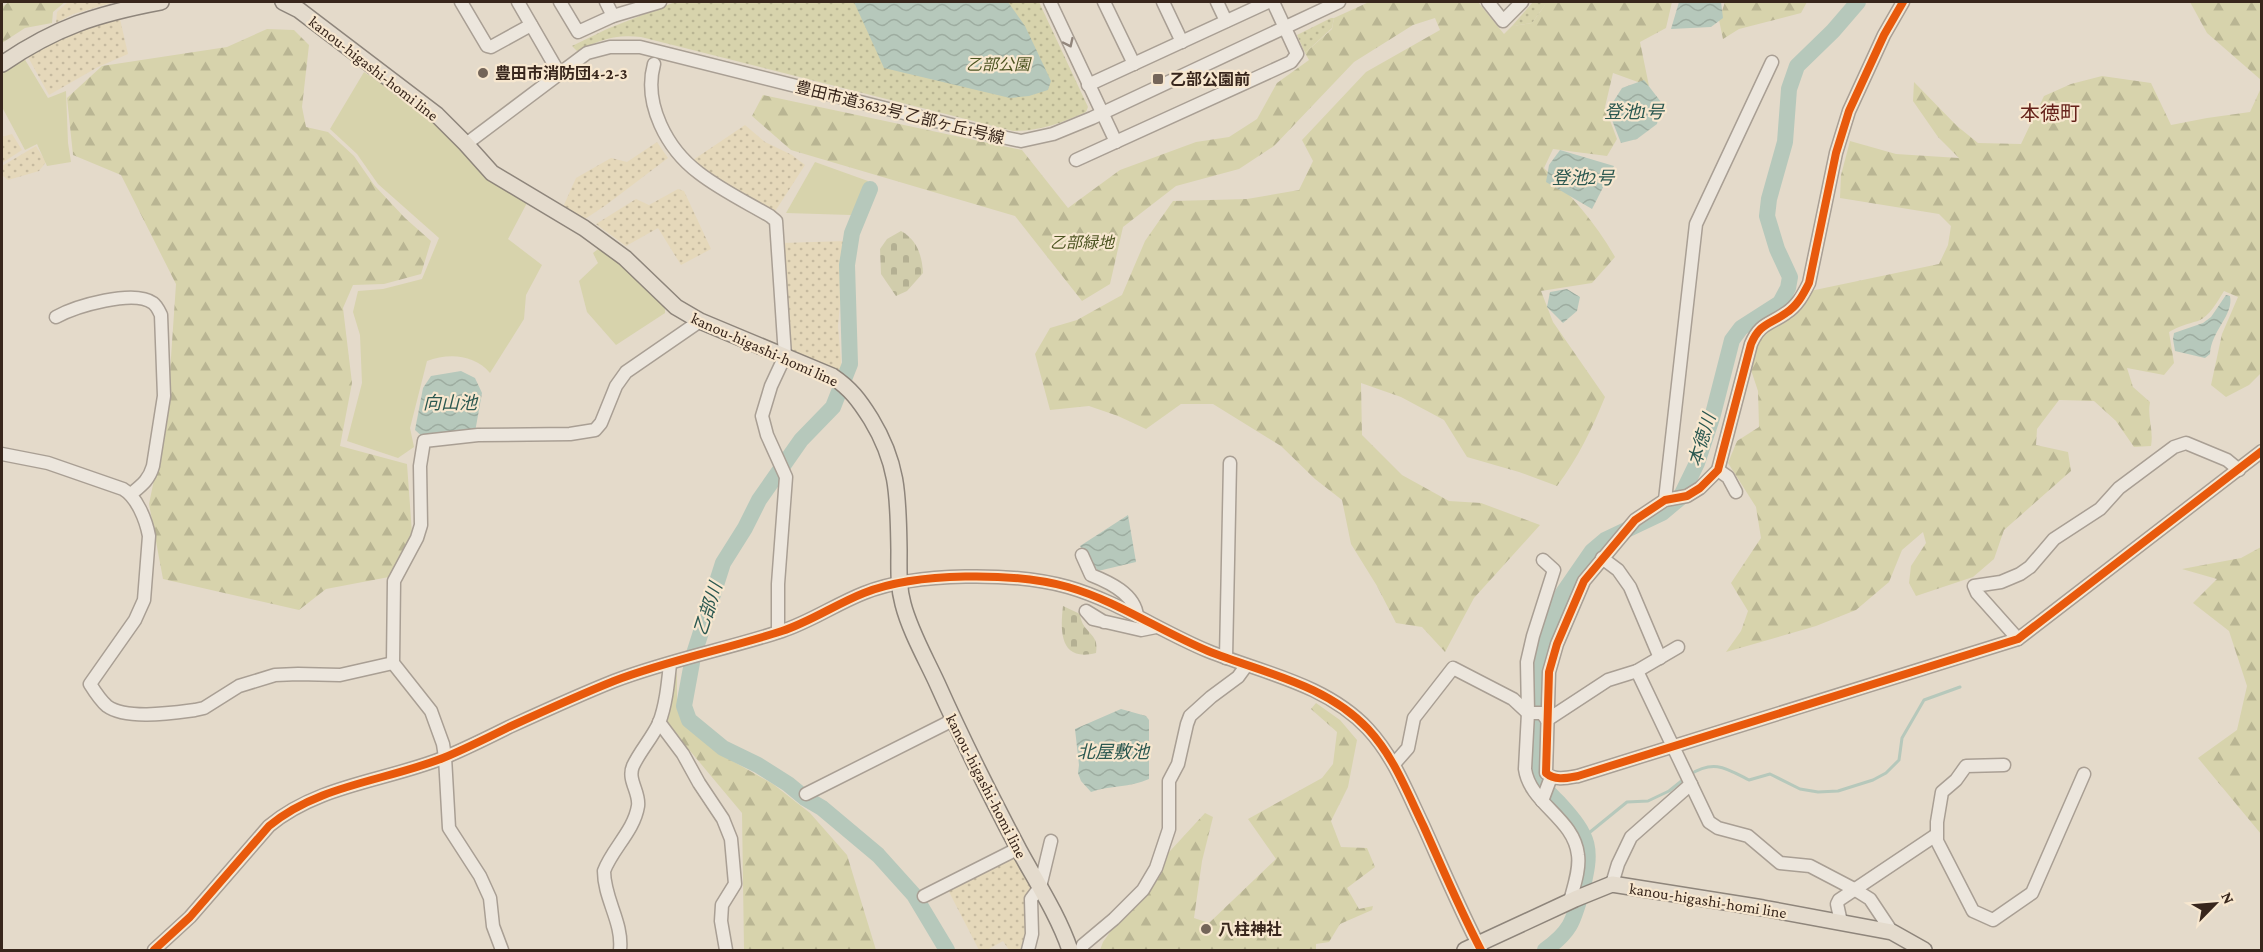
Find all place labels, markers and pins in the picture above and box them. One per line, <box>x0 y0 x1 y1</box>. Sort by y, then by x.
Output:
place label: 豊田市消防団4-2-3 <box>495 65 628 82</box>
marker: 豊田市消防団4-2-3 <box>476 66 490 80</box>
place label: 乙部公園前 <box>1170 71 1250 88</box>
marker: 乙部公園前 <box>1151 72 1165 86</box>
place label: 八柱神社 <box>1218 920 1282 938</box>
marker: 八柱神社 <box>1199 922 1213 936</box>

